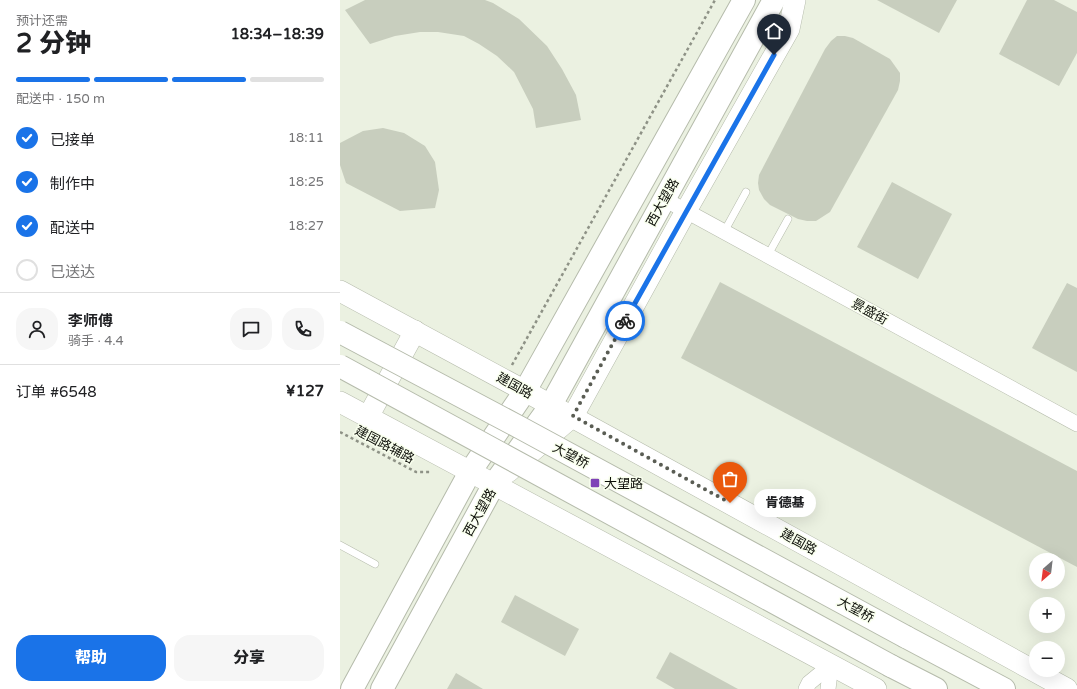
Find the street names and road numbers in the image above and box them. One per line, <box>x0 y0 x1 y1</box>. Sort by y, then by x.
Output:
street label: 西大望路 <box>643 176 682 229</box>
street label: 景盛街 <box>849 295 890 328</box>
street label: 建国路 <box>494 369 535 402</box>
street label: 建国路辅路 <box>352 423 417 467</box>
street label: 大望桥 <box>550 440 592 472</box>
street label: 西大望路 <box>460 486 499 539</box>
street label: 建国路 <box>778 525 819 558</box>
street label: 大望桥 <box>835 594 877 626</box>

